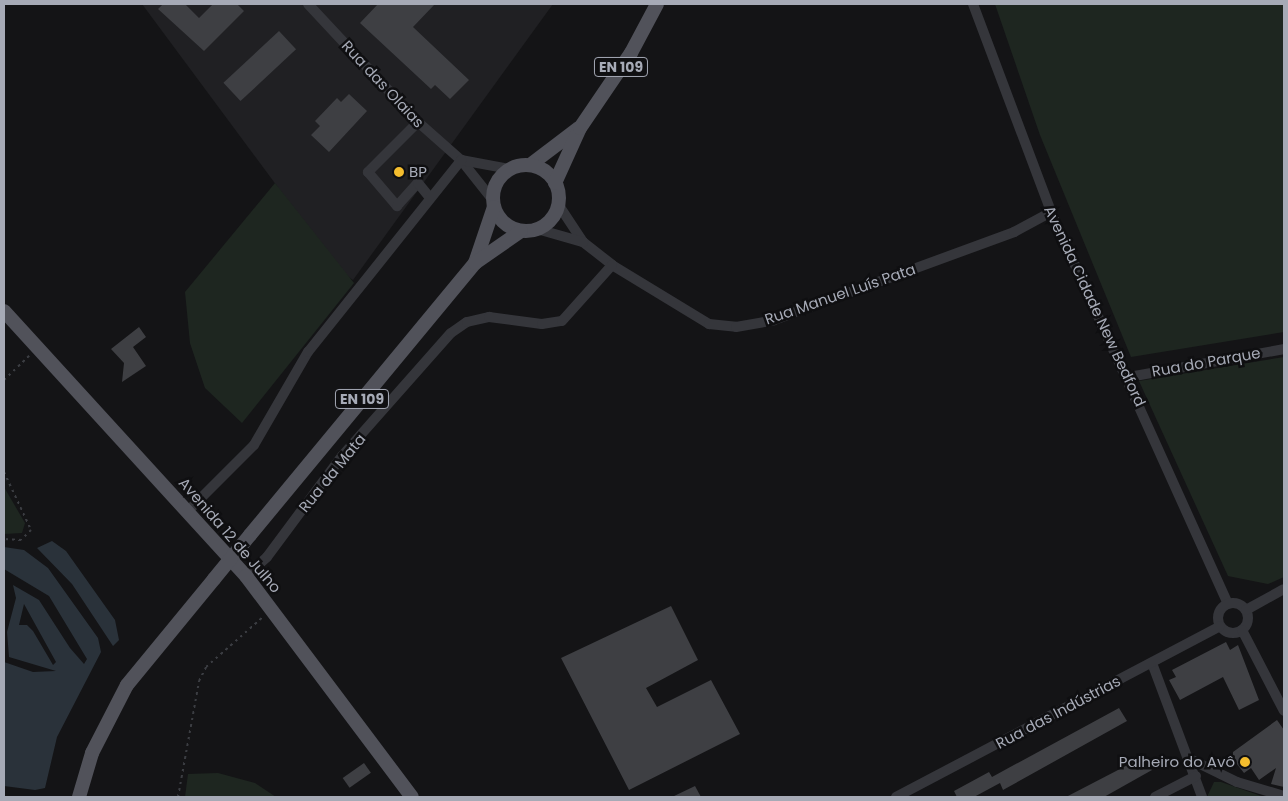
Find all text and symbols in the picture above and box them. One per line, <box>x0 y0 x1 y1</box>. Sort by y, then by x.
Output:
street label: Rua das Olaias <box>338 37 428 131</box>
road number: EN 109 <box>594 56 648 78</box>
place label: BP <box>409 163 427 181</box>
marker: BP <box>393 166 405 178</box>
street label: Avenida Cidade New Bedford <box>1040 203 1150 409</box>
street label: Rua Manuel Luís Pata <box>762 260 918 328</box>
street label: Rua do Parque <box>1150 344 1262 380</box>
road number: EN 109 <box>334 388 390 410</box>
street label: Rua da Mata <box>295 430 369 516</box>
street label: Avenida 12 de Julho <box>175 474 285 596</box>
street label: Rua das Indústrias <box>993 672 1123 752</box>
place label: Palheiro do Avô <box>1119 753 1235 771</box>
marker: Palheiro do Avô <box>1239 756 1251 768</box>

